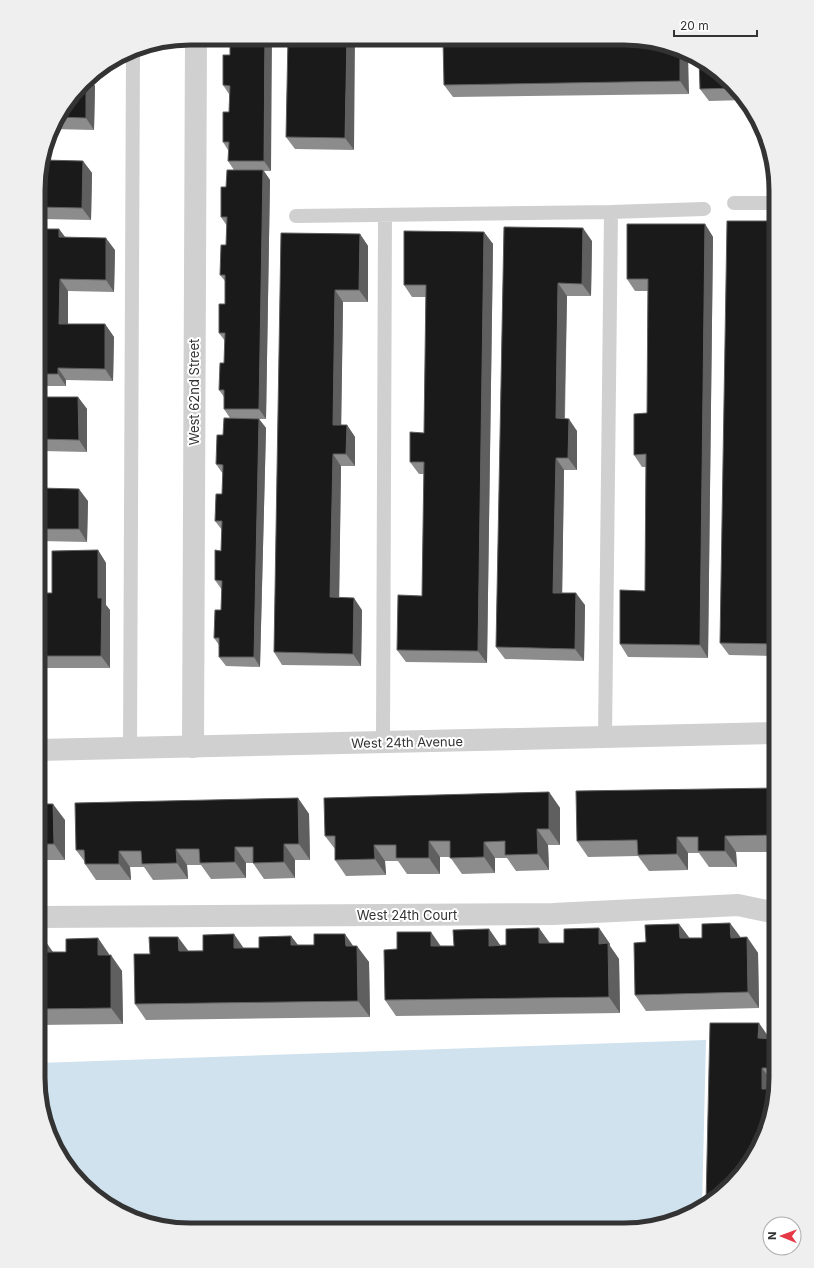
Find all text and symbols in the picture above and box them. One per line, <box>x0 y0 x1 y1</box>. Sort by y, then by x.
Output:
scale bar <box>674 12 757 38</box>
text: 20 m <box>680 18 709 33</box>
street label: West 62nd Street <box>186 339 202 445</box>
street label: West 24th Avenue <box>351 733 463 751</box>
street label: West 24th Court <box>357 907 457 923</box>
north arrow <box>762 1216 802 1256</box>
text: N <box>765 1232 779 1240</box>

